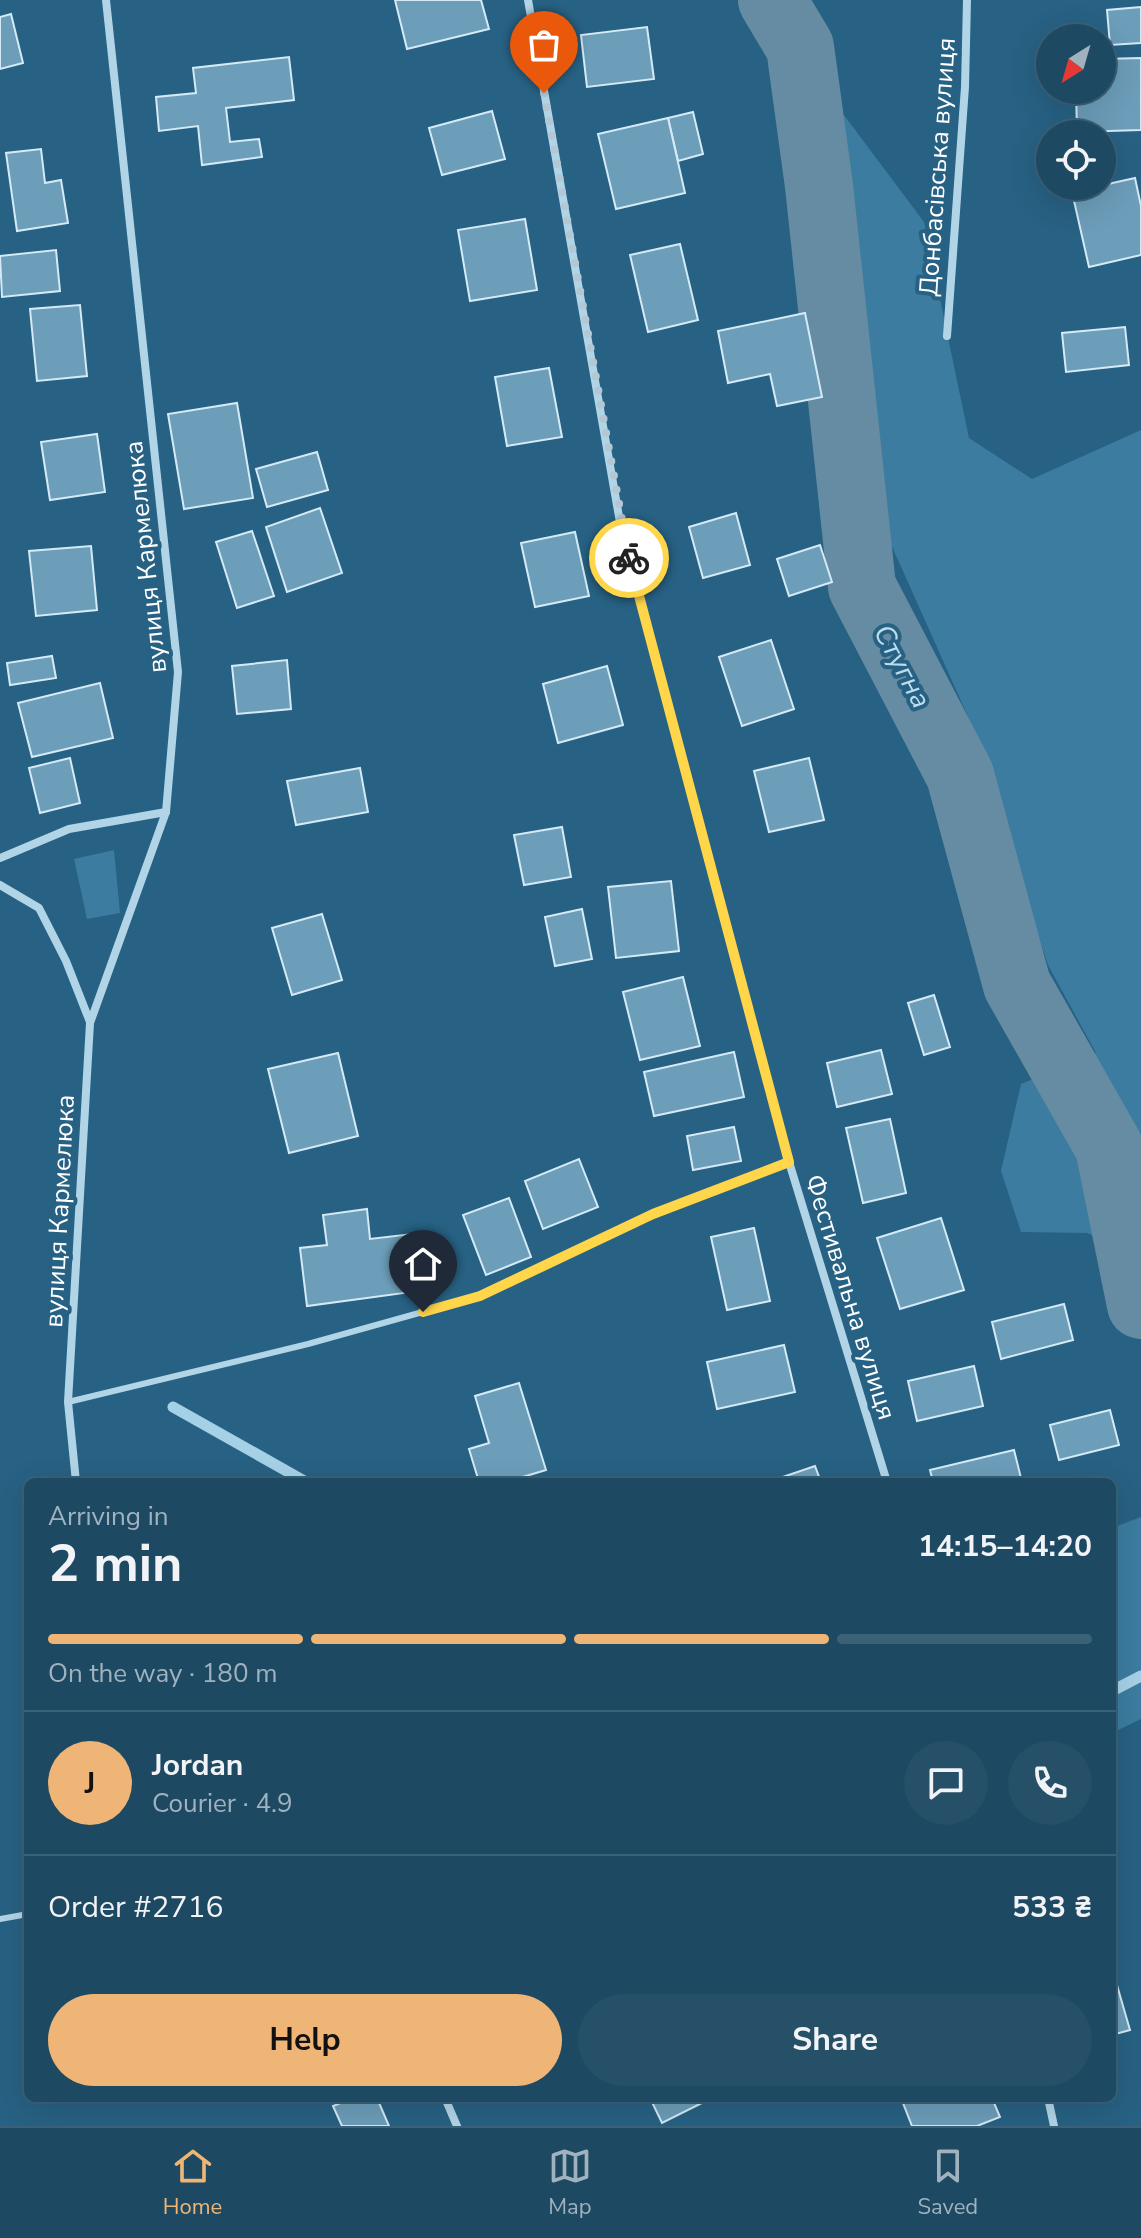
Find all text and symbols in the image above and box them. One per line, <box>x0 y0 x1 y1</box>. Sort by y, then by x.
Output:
pin <box>510 11 578 93</box>
icon: bag <box>522 23 566 67</box>
north arrow <box>1036 24 1116 104</box>
map controls <box>1036 24 1116 200</box>
street label: Донбасівська вулиця <box>911 37 964 298</box>
button: locate <box>1036 120 1116 200</box>
street label: вулиця Кармелюка <box>116 439 175 675</box>
courier <box>589 518 669 598</box>
icon: bike <box>607 536 651 580</box>
water label: Стугна <box>864 618 940 715</box>
street label: вулиця Кармелюка <box>36 1094 83 1328</box>
street label: Фестивальна вулиця <box>797 1170 905 1424</box>
pin <box>389 1230 457 1312</box>
icon: home <box>401 1242 445 1286</box>
text: Arriving in <box>48 1499 169 1534</box>
text: 14:15–14:20 <box>918 1526 1092 1567</box>
text: 2 min <box>48 1528 183 1599</box>
text: On the way · 180 m <box>48 1656 277 1691</box>
button: chat <box>904 1741 988 1825</box>
button: phone <box>1008 1741 1092 1825</box>
text: Jordan <box>152 1745 243 1786</box>
text: J <box>85 1763 95 1804</box>
text: Courier · 4.9 <box>152 1786 293 1821</box>
text: Order #2716 <box>48 1887 223 1928</box>
text: 533 ₴ <box>1012 1887 1092 1928</box>
button: Help <box>48 1994 562 2086</box>
button: Share <box>578 1994 1092 2086</box>
tab: Home <box>163 2144 222 2222</box>
tab: Map <box>548 2144 592 2222</box>
tab: Saved <box>917 2144 978 2222</box>

